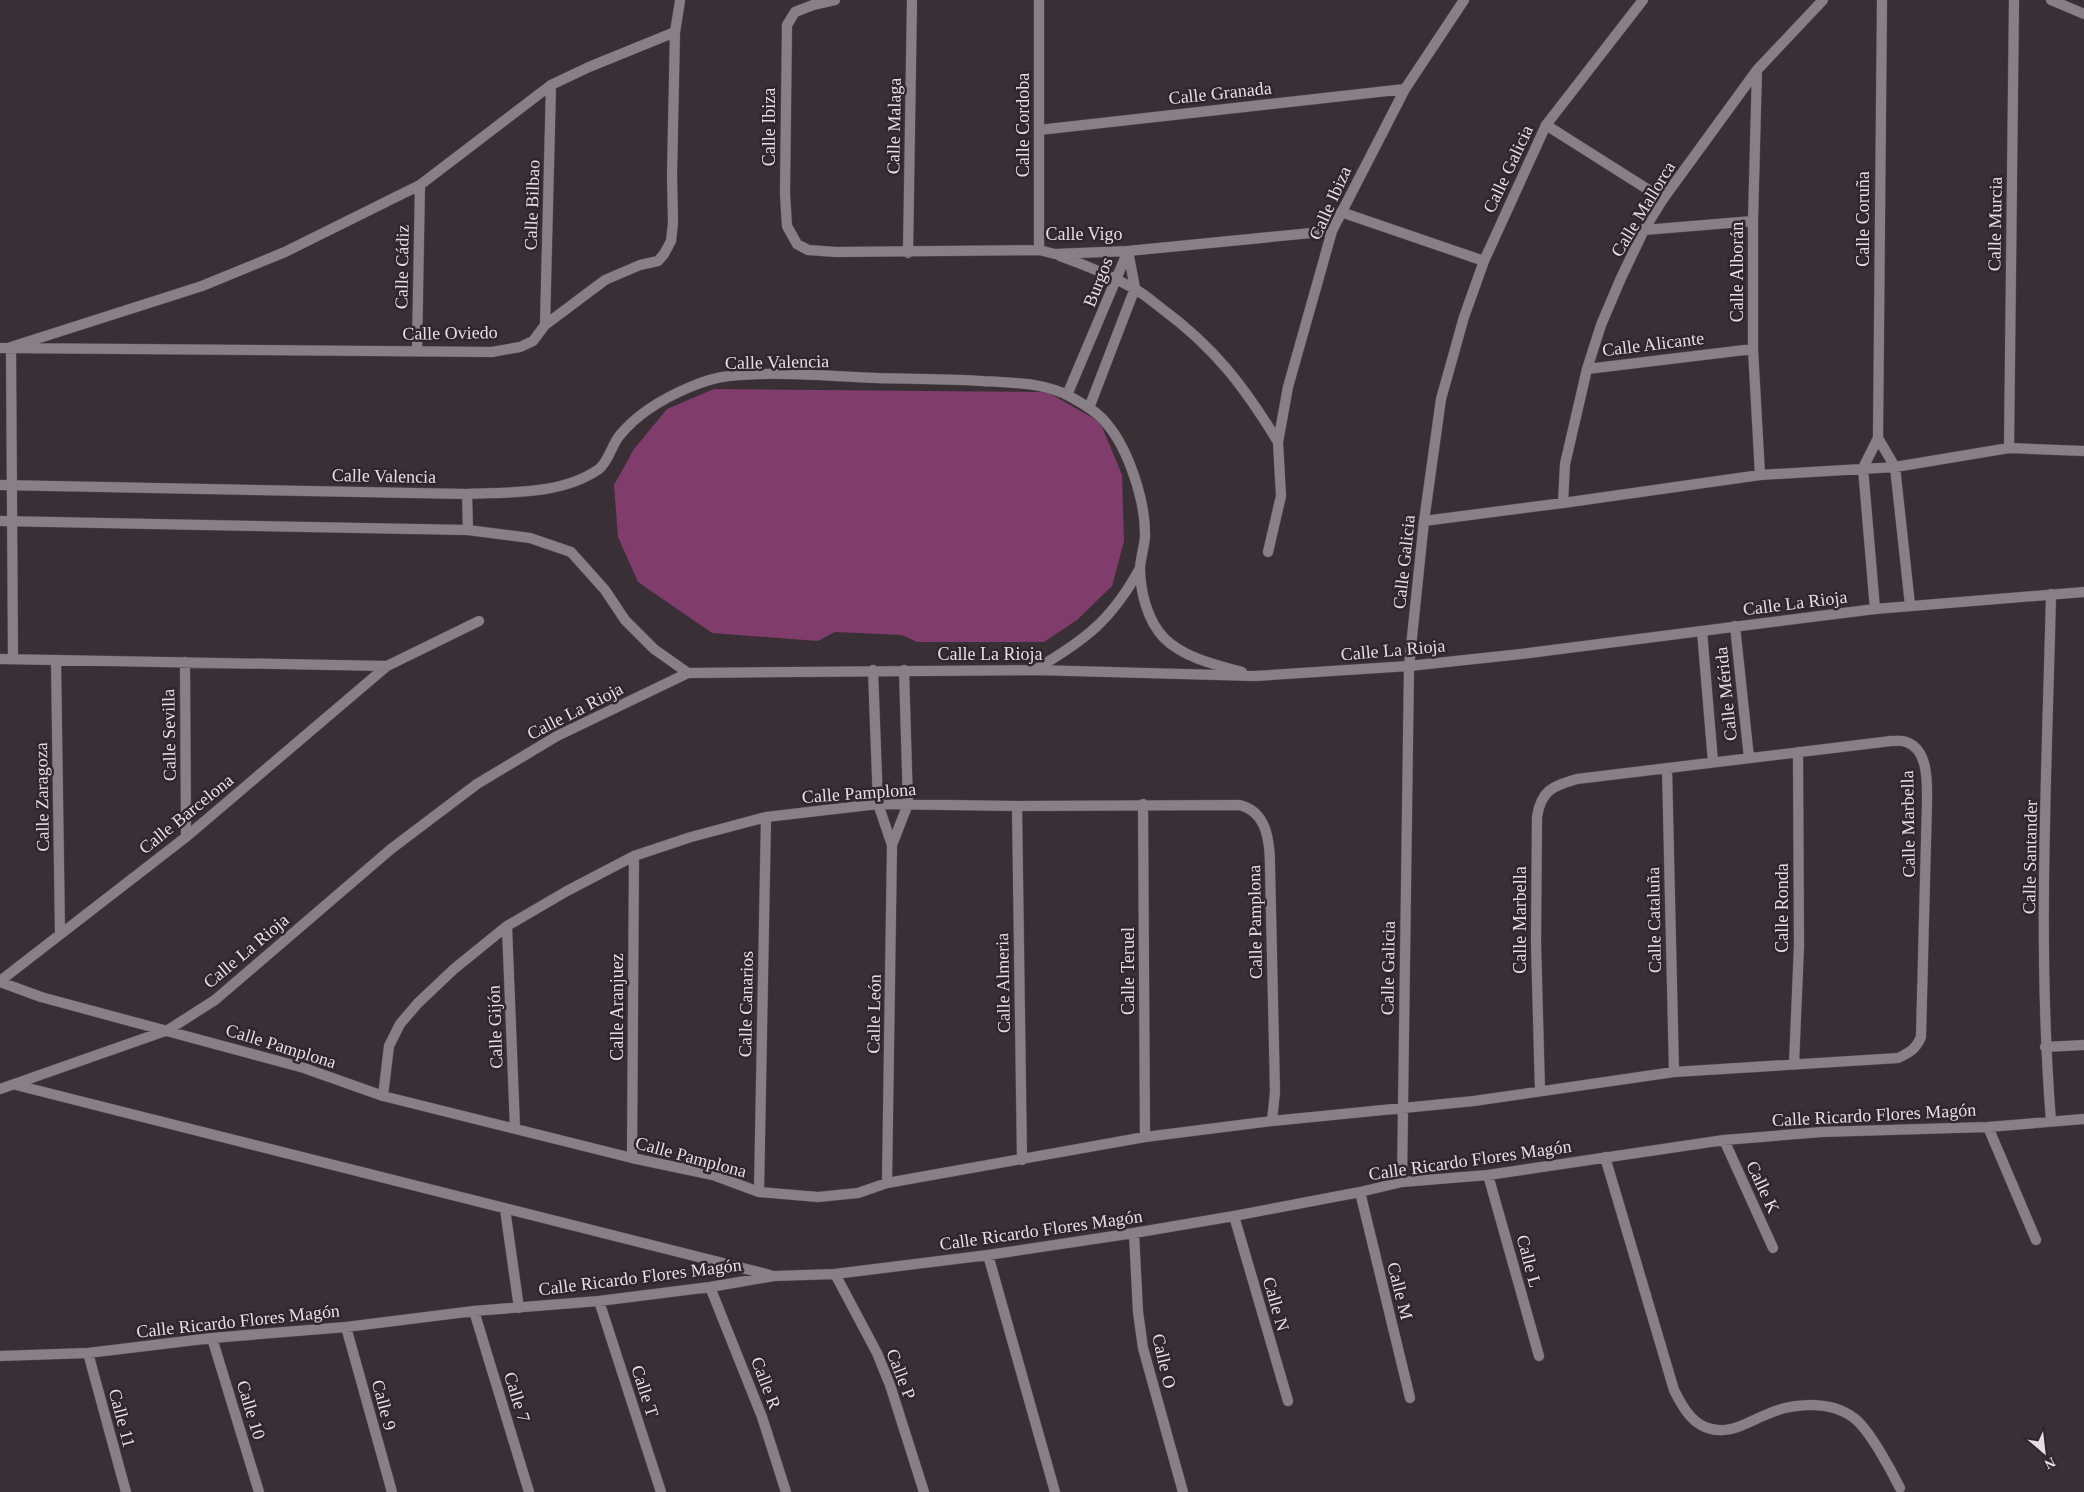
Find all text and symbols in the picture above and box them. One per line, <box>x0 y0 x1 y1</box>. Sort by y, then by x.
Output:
street label: Calle Cordoba <box>1013 73 1033 177</box>
street label: Calle Malaga <box>883 78 905 174</box>
street label: Calle Granada <box>1168 78 1272 108</box>
street label: Calle Ibiza <box>759 88 779 166</box>
street label: Calle Galicia <box>1479 122 1537 216</box>
street label: Calle Mallorca <box>1607 158 1679 260</box>
street label: Calle Bilbao <box>520 159 544 251</box>
street label: Calle Ibiza <box>1305 163 1355 243</box>
street label: Calle Coruña <box>1853 171 1873 267</box>
street label: Calle Murcia <box>1984 177 2006 271</box>
street label: Calle Alborán <box>1727 222 1747 322</box>
street label: Calle Vigo <box>1045 224 1123 244</box>
street label: Calle Cádiz <box>391 225 413 309</box>
street label: Burgos <box>1079 254 1117 310</box>
street label: Calle Oviedo <box>402 322 498 344</box>
street label: Calle Alicante <box>1601 328 1705 360</box>
street label: Calle Valencia <box>725 351 829 373</box>
street label: Calle Valencia <box>332 465 436 487</box>
street label: Calle Galicia <box>1389 514 1419 610</box>
street label: Calle La Rioja <box>1742 587 1848 619</box>
street label: Calle La Rioja <box>1340 635 1446 665</box>
street label: Calle La Rioja <box>938 644 1042 664</box>
street label: Calle Mérida <box>1711 646 1741 742</box>
street label: Calle La Rioja <box>524 678 626 744</box>
street label: Calle Sevilla <box>158 689 180 781</box>
street label: Calle Zaragoza <box>31 742 53 852</box>
street label: Calle Barcelona <box>135 770 237 858</box>
street label: Calle Marbella <box>1897 770 1919 878</box>
street label: Calle Pamplona <box>801 779 917 807</box>
street label: Calle Santander <box>2019 800 2041 914</box>
street label: Calle Ronda <box>1772 863 1792 953</box>
street label: Calle Pamplona <box>1244 865 1266 979</box>
street label: Calle Marbella <box>1510 866 1530 974</box>
street label: Calle Cataluña <box>1643 867 1665 973</box>
street label: Calle La Rioja <box>199 910 293 992</box>
street label: Calle Galicia <box>1377 921 1399 1015</box>
street label: Calle Teruel <box>1118 927 1138 1015</box>
street label: Calle Almeria <box>992 933 1014 1033</box>
street label: Calle Canarios <box>735 951 757 1057</box>
street label: Calle Aranjuez <box>607 953 627 1061</box>
street label: Calle León <box>863 974 885 1054</box>
street label: Calle Gijón <box>484 985 506 1069</box>
street label: Calle Pamplona <box>223 1020 339 1072</box>
street label: Calle Ricardo Flores Magón <box>1771 1100 1977 1130</box>
street label: Calle Pamplona <box>633 1133 749 1181</box>
street label: Calle Ricardo Flores Magón <box>1367 1136 1573 1184</box>
street label: Calle K <box>1742 1158 1784 1216</box>
street label: Calle Ricardo Flores Magón <box>938 1206 1144 1254</box>
street label: Calle L <box>1512 1233 1546 1289</box>
street label: Calle Ricardo Flores Magón <box>537 1255 743 1299</box>
street label: Calle M <box>1383 1260 1417 1322</box>
street label: Calle N <box>1259 1275 1293 1333</box>
street label: Calle Ricardo Flores Magón <box>135 1300 341 1342</box>
street label: Calle O <box>1148 1332 1180 1390</box>
street label: Calle P <box>882 1346 920 1402</box>
street label: Calle R <box>747 1354 785 1412</box>
street label: Calle T <box>627 1363 663 1419</box>
street label: Calle 7 <box>500 1369 534 1425</box>
street label: Calle 10 <box>233 1378 269 1442</box>
street label: Calle 9 <box>368 1378 400 1432</box>
street label: Calle 11 <box>105 1387 139 1449</box>
north arrow <box>2019 1427 2069 1477</box>
text: N <box>2042 1454 2058 1472</box>

